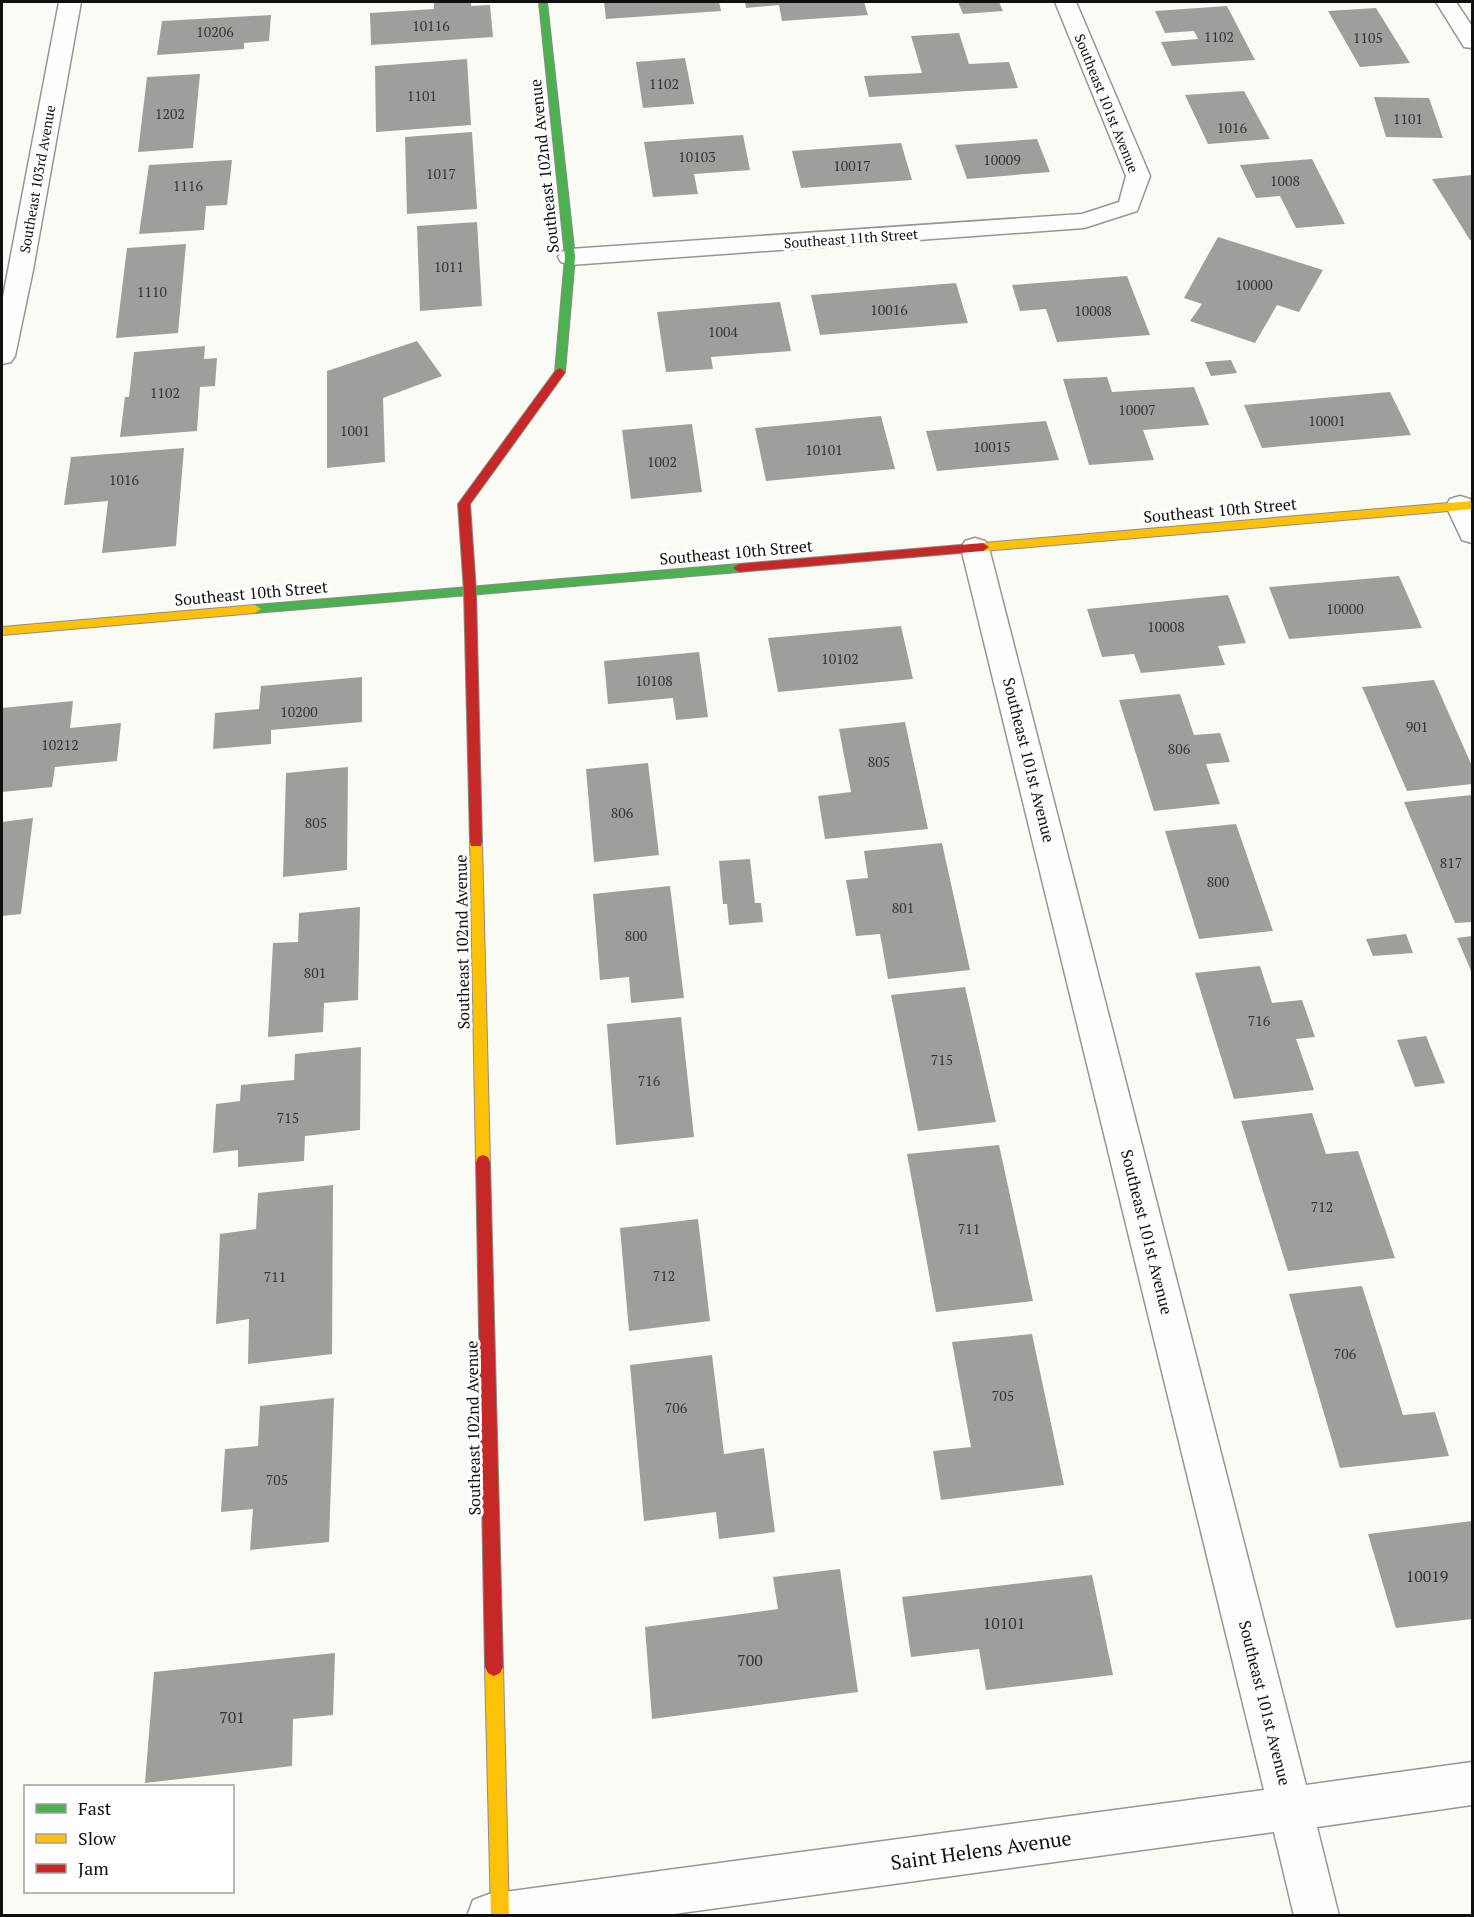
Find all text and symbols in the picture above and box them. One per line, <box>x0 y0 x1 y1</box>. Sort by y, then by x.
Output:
house number: 10116 <box>412 16 450 35</box>
house number: 10206 <box>196 22 234 41</box>
house number: 1102 <box>1204 27 1234 46</box>
house number: 1105 <box>1353 28 1383 47</box>
street label: Southeast 101st Avenue <box>1070 31 1144 175</box>
house number: 1102 <box>649 74 679 93</box>
street label: Southeast 102nd Avenue <box>524 78 564 254</box>
house number: 1101 <box>407 86 437 105</box>
street label: Southeast 103rd Avenue <box>15 104 59 254</box>
house number: 1202 <box>155 104 185 123</box>
house number: 1101 <box>1393 109 1423 128</box>
house number: 1016 <box>1217 118 1247 137</box>
house number: 10103 <box>678 147 716 166</box>
house number: 10009 <box>983 150 1021 169</box>
house number: 10017 <box>833 156 871 175</box>
house number: 1017 <box>426 164 456 183</box>
house number: 1008 <box>1270 171 1300 190</box>
house number: 1116 <box>173 176 203 195</box>
street label: Southeast 11th Street <box>783 224 920 252</box>
house number: 1011 <box>434 257 464 276</box>
house number: 10000 <box>1235 275 1273 294</box>
house number: 1110 <box>137 282 167 301</box>
house number: 10016 <box>870 300 908 319</box>
house number: 10008 <box>1074 301 1112 320</box>
house number: 1004 <box>708 322 738 341</box>
house number: 1102 <box>150 383 180 402</box>
house number: 10007 <box>1118 400 1156 419</box>
house number: 10001 <box>1308 411 1346 430</box>
house number: 1001 <box>340 421 370 440</box>
house number: 10015 <box>973 437 1011 456</box>
house number: 10101 <box>805 440 843 459</box>
house number: 1002 <box>647 452 677 471</box>
house number: 1016 <box>109 470 139 489</box>
street label: Southeast 10th Street <box>1142 492 1298 528</box>
street label: Southeast 10th Street <box>658 534 814 570</box>
street label: Southeast 10th Street <box>173 575 329 611</box>
house number: 10000 <box>1326 599 1364 618</box>
house number: 10008 <box>1147 617 1185 636</box>
house number: 10102 <box>821 649 859 668</box>
house number: 10108 <box>635 671 673 690</box>
street label: Southeast 101st Avenue <box>998 675 1060 845</box>
house number: 10200 <box>280 702 318 721</box>
house number: 901 <box>1406 717 1428 736</box>
house number: 10212 <box>41 735 79 754</box>
house number: 806 <box>1168 739 1191 758</box>
house number: 805 <box>868 752 890 771</box>
house number: 806 <box>611 803 634 822</box>
house number: 805 <box>305 813 327 832</box>
house number: 817 <box>1440 853 1462 872</box>
street label: Southeast 102nd Avenue <box>449 854 475 1030</box>
house number: 800 <box>1207 872 1229 891</box>
house number: 801 <box>892 898 914 917</box>
house number: 800 <box>625 926 647 945</box>
house number: 801 <box>304 963 326 982</box>
house number: 716 <box>1248 1011 1271 1030</box>
house number: 715 <box>931 1050 953 1069</box>
house number: 716 <box>638 1071 661 1090</box>
house number: 715 <box>277 1108 299 1127</box>
street label: Southeast 101st Avenue <box>1116 1147 1178 1317</box>
house number: 712 <box>1311 1197 1333 1216</box>
house number: 711 <box>958 1219 980 1238</box>
house number: 712 <box>653 1266 675 1285</box>
house number: 711 <box>264 1267 286 1286</box>
street label: Southeast 102nd Avenue <box>460 1340 486 1516</box>
house number: 706 <box>1334 1344 1357 1363</box>
house number: 705 <box>992 1386 1014 1405</box>
house number: 706 <box>665 1398 688 1417</box>
house number: 705 <box>266 1470 288 1489</box>
house number: 10019 <box>1406 1565 1448 1587</box>
house number: 10101 <box>983 1612 1025 1634</box>
street label: Southeast 101st Avenue <box>1234 1618 1296 1788</box>
house number: 700 <box>737 1649 763 1671</box>
house number: 701 <box>219 1706 245 1728</box>
legend <box>24 1785 234 1893</box>
text: Fast <box>78 1796 112 1820</box>
street label: Saint Helens Avenue <box>889 1824 1073 1876</box>
text: Slow <box>78 1826 117 1850</box>
text: Jam <box>78 1856 109 1880</box>

